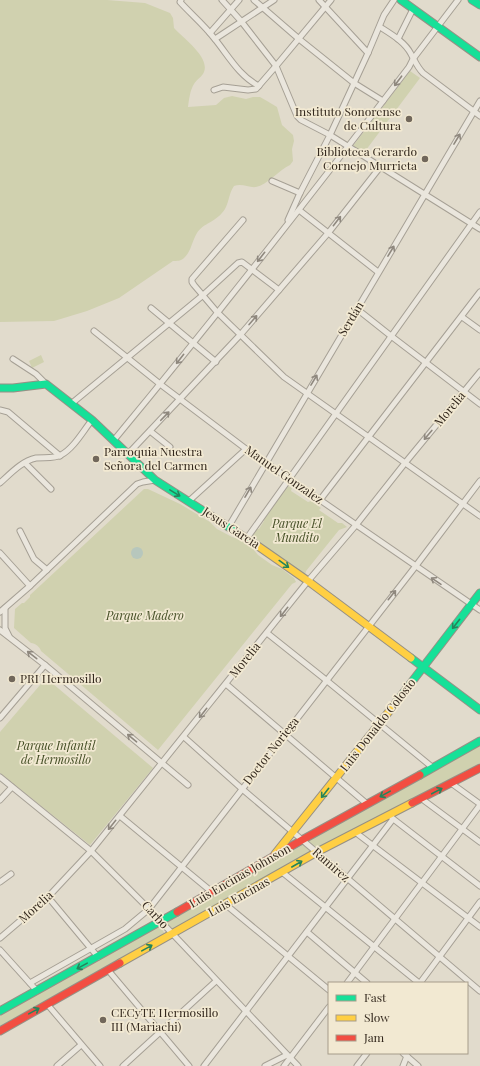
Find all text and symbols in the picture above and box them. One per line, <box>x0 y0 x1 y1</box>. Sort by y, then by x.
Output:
one-way arrow <box>394 76 402 87</box>
place label: Instituto Sonorense de Cultura <box>295 103 401 133</box>
marker: Instituto Sonorense de Cultura <box>404 114 414 124</box>
one-way arrow <box>453 133 461 145</box>
place label: Biblioteca Gerardo Cornejo Murrieta <box>316 143 417 173</box>
marker: Biblioteca Gerardo Cornejo Murrieta <box>420 154 430 164</box>
one-way arrow <box>333 216 342 227</box>
one-way arrow <box>387 246 395 257</box>
one-way arrow <box>257 252 265 263</box>
street label: Serdán <box>334 298 367 339</box>
one-way arrow <box>249 315 258 325</box>
one-way arrow <box>175 353 184 364</box>
one-way arrow <box>311 374 319 386</box>
street label: Morelia <box>430 388 469 429</box>
one-way arrow <box>160 411 170 421</box>
one-way arrow <box>424 429 433 440</box>
street label: Manuel Gonzalez <box>242 441 327 507</box>
place label: Parroquia Nuestra Señora del Carmen <box>104 443 207 473</box>
marker: Parroquia Nuestra Señora del Carmen <box>91 454 101 464</box>
one-way arrow <box>245 486 253 498</box>
one-way arrow <box>169 489 181 497</box>
street label: Jesus Garcia <box>199 502 263 552</box>
park label: Parque El Mundito <box>271 515 323 545</box>
one-way arrow <box>278 560 289 568</box>
one-way arrow <box>430 576 442 584</box>
one-way arrow <box>387 590 396 601</box>
one-way arrow <box>280 606 288 617</box>
park label: Parque Madero <box>105 607 184 623</box>
one-way arrow <box>452 618 460 629</box>
street label: Morelia <box>225 638 263 680</box>
one-way arrow <box>27 651 38 660</box>
place label: PRI Hermosillo <box>20 670 102 686</box>
marker: PRI Hermosillo <box>7 674 17 684</box>
street label: Luis Donaldo Colosio <box>336 674 419 774</box>
one-way arrow <box>198 708 207 719</box>
street label: Doctor Noriega <box>239 713 302 788</box>
one-way arrow <box>127 734 138 743</box>
park label: Parque Infantil de Hermosillo <box>16 737 96 767</box>
one-way arrow <box>321 787 329 798</box>
one-way arrow <box>431 787 443 794</box>
one-way arrow <box>379 790 391 798</box>
one-way arrow <box>108 820 117 831</box>
street label: Luis Encinas Johnson <box>187 841 293 911</box>
street label: Ramirez <box>309 844 354 885</box>
one-way arrow <box>291 859 303 867</box>
street label: Luis Encinas <box>206 874 272 920</box>
street label: Morelia <box>15 887 56 926</box>
street label: Carbo <box>139 897 173 932</box>
one-way arrow <box>141 943 153 951</box>
one-way arrow <box>76 962 88 970</box>
legend <box>328 982 468 1054</box>
text: Fast <box>364 989 387 1005</box>
place label: CECyTE Hermosillo III (Mariachi) <box>111 1004 219 1034</box>
one-way arrow <box>28 1007 40 1015</box>
text: Slow <box>364 1009 390 1025</box>
marker: CECyTE Hermosillo III (Mariachi) <box>98 1015 108 1025</box>
text: Jam <box>363 1029 385 1045</box>

